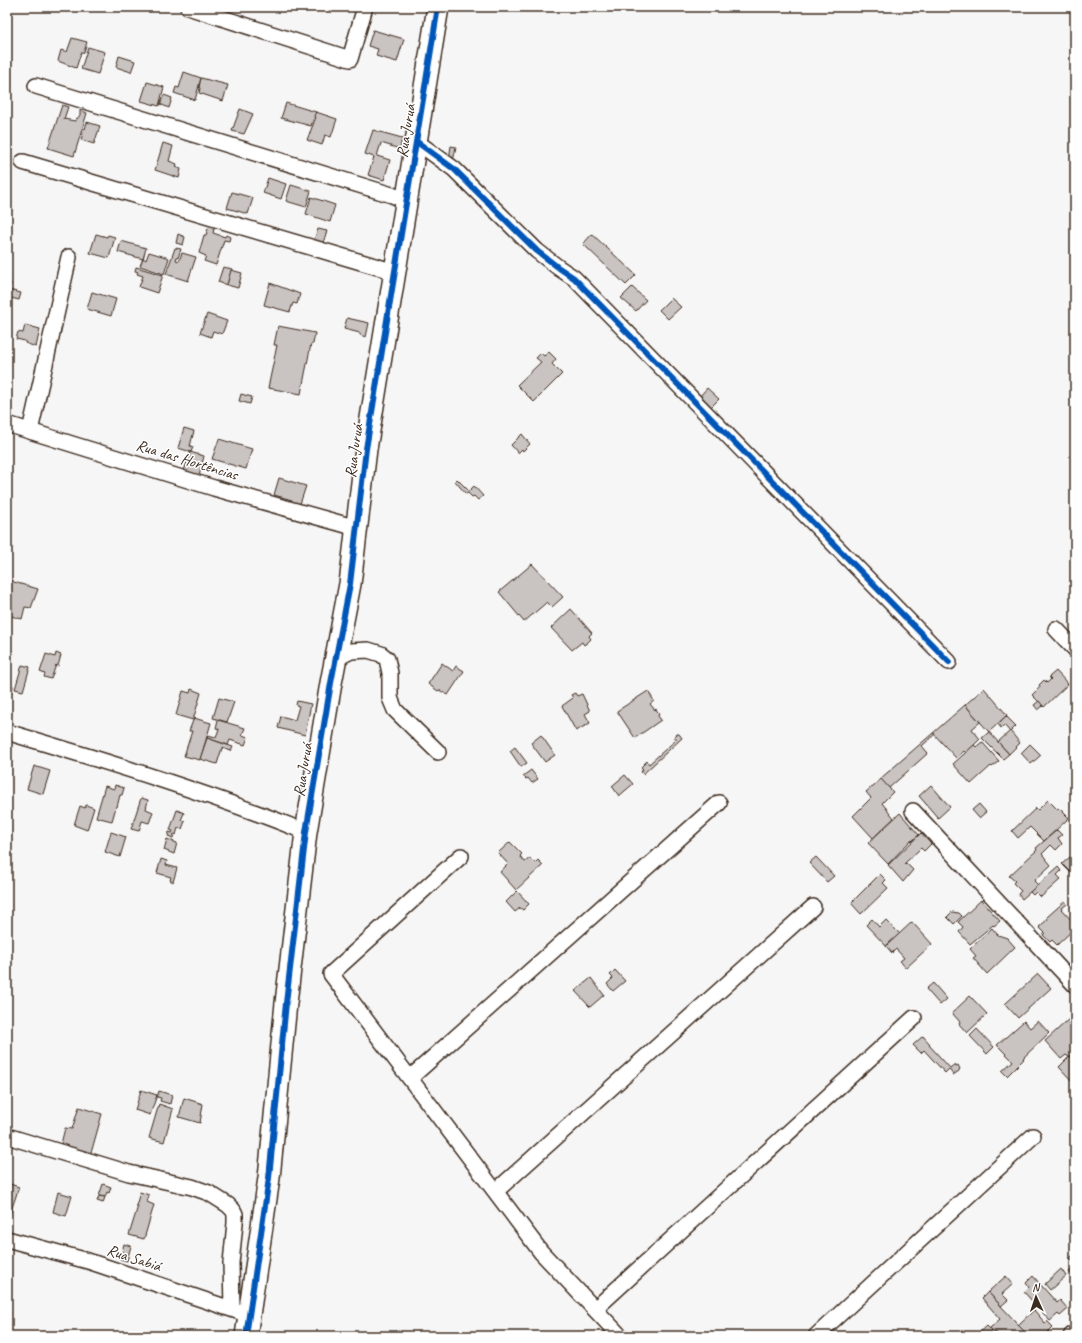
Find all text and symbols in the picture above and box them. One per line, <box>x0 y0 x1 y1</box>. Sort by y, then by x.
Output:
street label: Rua Juruá <box>392 101 420 159</box>
street label: Rua Juruá <box>340 421 368 479</box>
street label: Rua das Hortências <box>134 435 242 485</box>
street label: Rua Juruá <box>289 740 317 798</box>
street label: Rua Sabiá <box>104 1240 165 1277</box>
north arrow <box>1016 1277 1056 1317</box>
text: N <box>1032 1280 1041 1294</box>

